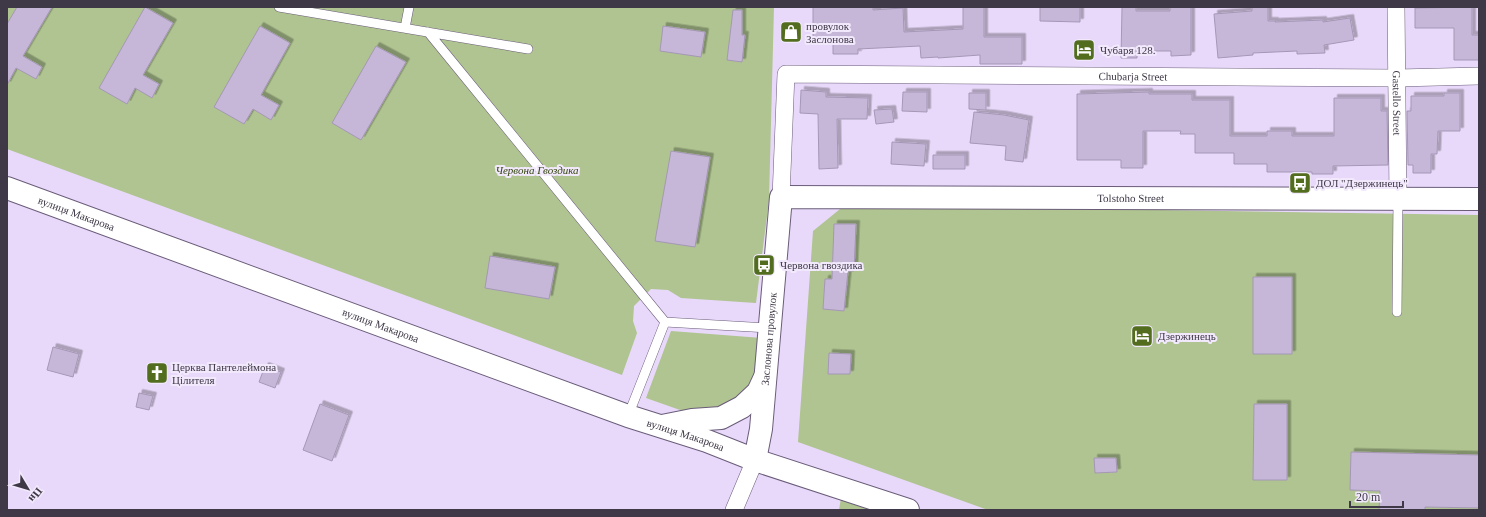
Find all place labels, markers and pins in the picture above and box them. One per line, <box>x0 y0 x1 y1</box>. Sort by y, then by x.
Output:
shop icon: провулок Заслонова <box>778 19 804 45</box>
place label: провулок Заслонова <box>806 20 854 45</box>
hotel icon: Чубаря 128. <box>1071 37 1097 63</box>
place label: Чубаря 128. <box>1100 44 1156 56</box>
bus stop icon: ДОЛ "Дзержинець" <box>1287 170 1313 196</box>
place label: ДОЛ "Дзержинець" <box>1316 177 1408 189</box>
bus stop icon: Червона гвоздика <box>751 252 777 278</box>
place label: Червона гвоздика <box>780 259 863 271</box>
hotel icon: Дзержинець <box>1129 323 1155 349</box>
place label: Дзержинець <box>1158 330 1216 342</box>
church icon: Церква Пантелеймона Цілителя <box>144 360 170 386</box>
place label: Церква Пантелеймона Цілителя <box>172 361 276 386</box>

